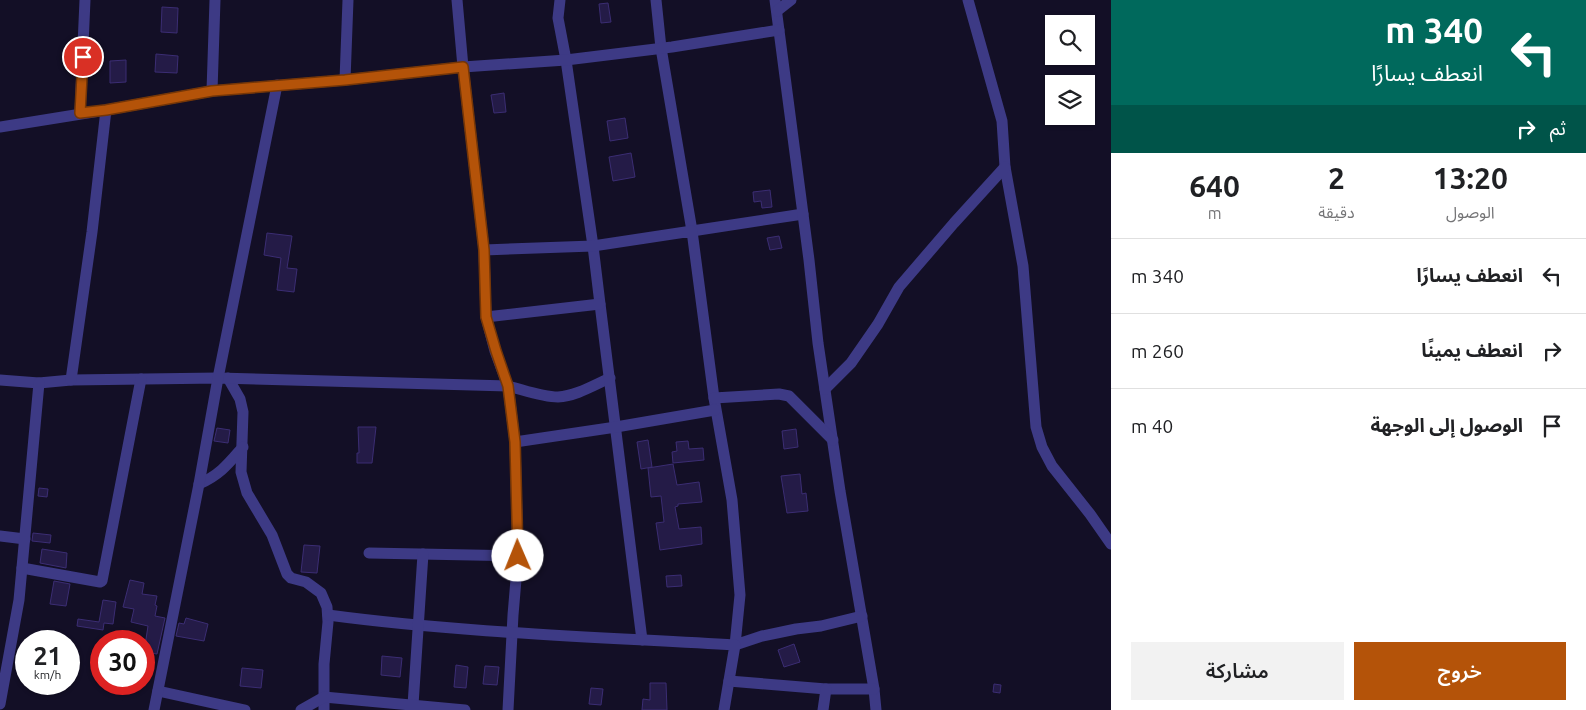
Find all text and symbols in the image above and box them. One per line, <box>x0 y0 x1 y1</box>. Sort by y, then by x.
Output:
text: 340 m <box>1385 10 1483 50</box>
map controls <box>1045 15 1095 125</box>
button: search <box>1045 15 1095 65</box>
icon: left <box>1501 20 1566 85</box>
pin <box>62 36 104 78</box>
icon: arrive <box>69 43 97 71</box>
text: انعطف يسارًا <box>1371 60 1483 85</box>
button: layers <box>1045 75 1095 125</box>
icon: right <box>1512 115 1540 143</box>
text: ثم <box>1550 117 1566 139</box>
text: 2 <box>1328 161 1345 195</box>
text: 13:20 <box>1433 161 1508 195</box>
text: 640 <box>1189 169 1240 203</box>
text: دقيقة <box>1318 203 1355 221</box>
text: الوصول <box>1446 203 1495 221</box>
text: m <box>1208 204 1221 222</box>
icon: left <box>1538 262 1566 290</box>
text: انعطف يسارًا <box>1416 264 1523 286</box>
text: 340 m <box>1131 265 1184 287</box>
icon: right <box>1538 337 1566 365</box>
text: انعطف يمينًا <box>1421 339 1523 361</box>
text: 260 m <box>1131 340 1184 362</box>
icon: arrive <box>1538 412 1566 440</box>
text: الوصول إلى الوجهة <box>1371 414 1523 436</box>
text: 40 m <box>1131 415 1173 437</box>
position arrow <box>491 529 543 581</box>
speed limit sign: 30 <box>90 630 155 695</box>
text: 21 <box>33 642 62 670</box>
button: مشاركة <box>1131 642 1344 700</box>
button: خروج <box>1354 642 1566 700</box>
text: km/h <box>34 668 61 681</box>

